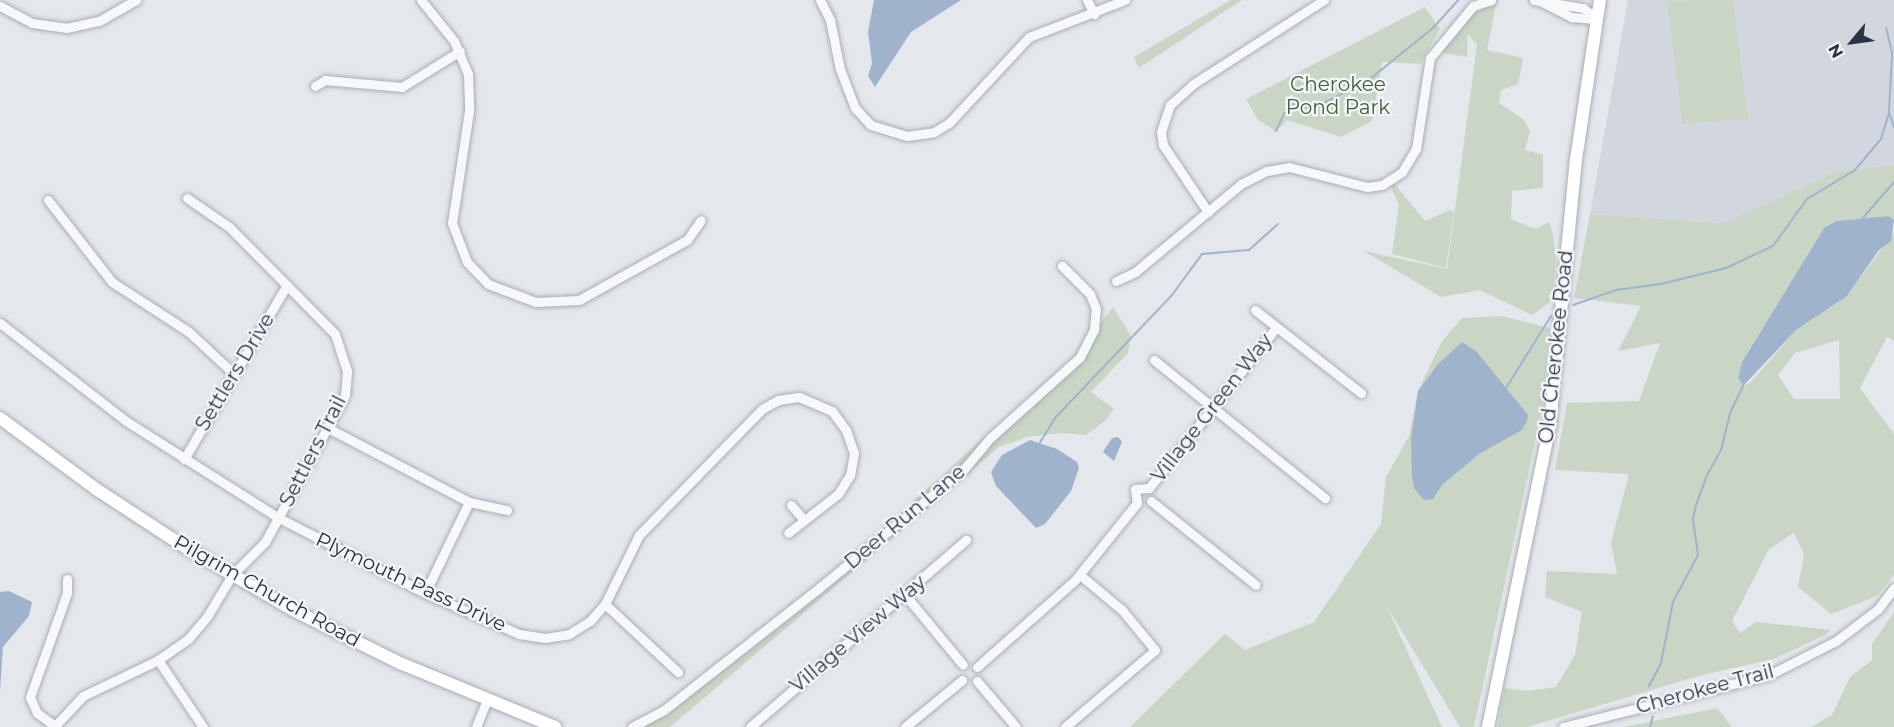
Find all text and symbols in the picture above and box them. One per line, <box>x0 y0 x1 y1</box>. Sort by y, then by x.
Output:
north arrow <box>1822 12 1882 72</box>
text: N <box>1824 41 1847 61</box>
park label: Cherokee Pond Park <box>1286 72 1390 119</box>
street label: Old Cherokee Road <box>1534 249 1578 445</box>
street label: Settlers Drive <box>190 309 280 435</box>
street label: Village Green Way <box>1146 329 1278 487</box>
street label: Settlers Trail <box>275 391 351 511</box>
street label: Deer Run Lane <box>840 460 970 574</box>
street label: Plymouth Pass Drive <box>312 527 510 637</box>
street label: Pilgrim Church Road <box>170 530 364 652</box>
street label: Village View Way <box>785 570 931 698</box>
street label: Cherokee Trail <box>1633 659 1777 719</box>

